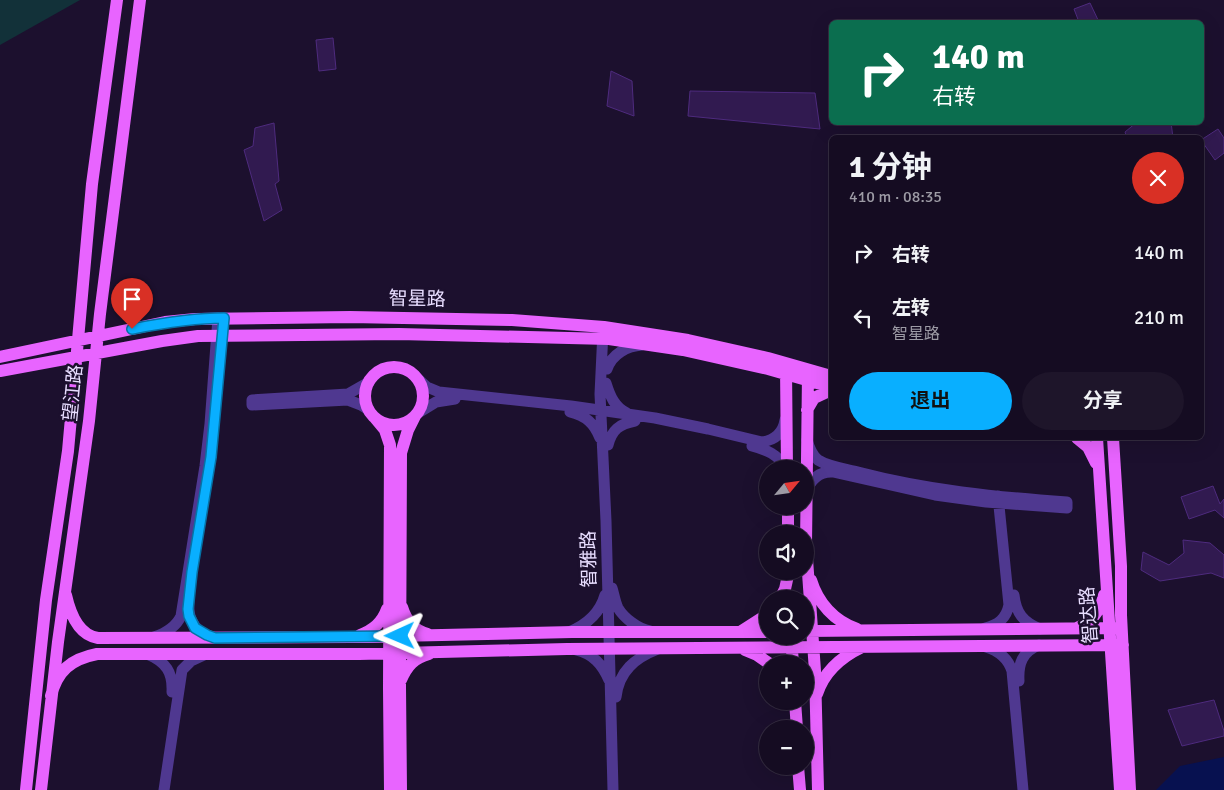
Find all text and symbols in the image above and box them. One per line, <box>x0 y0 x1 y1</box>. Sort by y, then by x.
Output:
text: 140 m <box>932 35 1025 78</box>
icon: right <box>849 40 914 105</box>
text: 右转 <box>932 83 976 110</box>
text: 1 分钟 <box>849 149 932 186</box>
button: close <box>1132 152 1184 204</box>
text: 410 m · 08:35 <box>849 187 942 207</box>
icon: right <box>849 239 877 267</box>
text: 140 m <box>1134 241 1184 265</box>
text: 右转 <box>892 243 930 267</box>
pin <box>111 278 153 329</box>
icon: arrive <box>118 285 146 313</box>
street label: 智星路 <box>388 287 446 311</box>
text: 左转 <box>892 296 930 320</box>
icon: left <box>849 304 877 332</box>
text: 210 m <box>1134 306 1184 330</box>
text: 智星路 <box>892 324 940 344</box>
street label: 望江路 <box>58 363 88 423</box>
button: 退出 <box>849 372 1012 430</box>
button: 分享 <box>1022 372 1184 430</box>
north arrow <box>759 460 814 515</box>
map controls <box>759 460 814 775</box>
button: sound <box>759 525 814 580</box>
street label: 智雅路 <box>577 530 601 588</box>
street label: 智达路 <box>1075 586 1103 644</box>
button: search <box>759 590 814 645</box>
position arrow <box>373 609 425 661</box>
button: + <box>759 655 814 710</box>
button: − <box>759 720 814 775</box>

